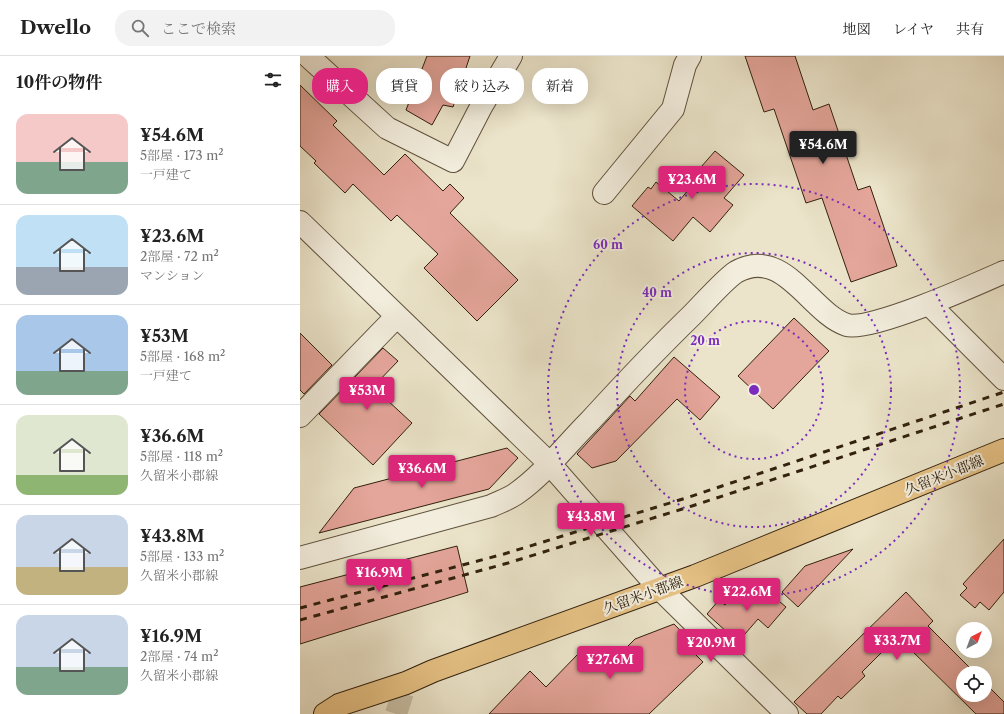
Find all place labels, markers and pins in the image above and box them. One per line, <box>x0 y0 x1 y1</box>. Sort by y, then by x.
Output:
pin: ¥54.6M <box>790 131 856 165</box>
pin: ¥23.6M <box>659 166 725 200</box>
pin: ¥53M <box>343 377 391 411</box>
centre of rings <box>747 383 761 397</box>
pin: ¥36.6M <box>389 455 455 489</box>
pin: ¥43.8M <box>558 503 624 537</box>
pin: ¥16.9M <box>346 559 412 593</box>
pin: ¥22.6M <box>714 578 780 612</box>
pin: ¥33.7M <box>864 627 930 661</box>
pin: ¥20.9M <box>678 629 744 663</box>
pin: ¥27.6M <box>577 646 643 680</box>

